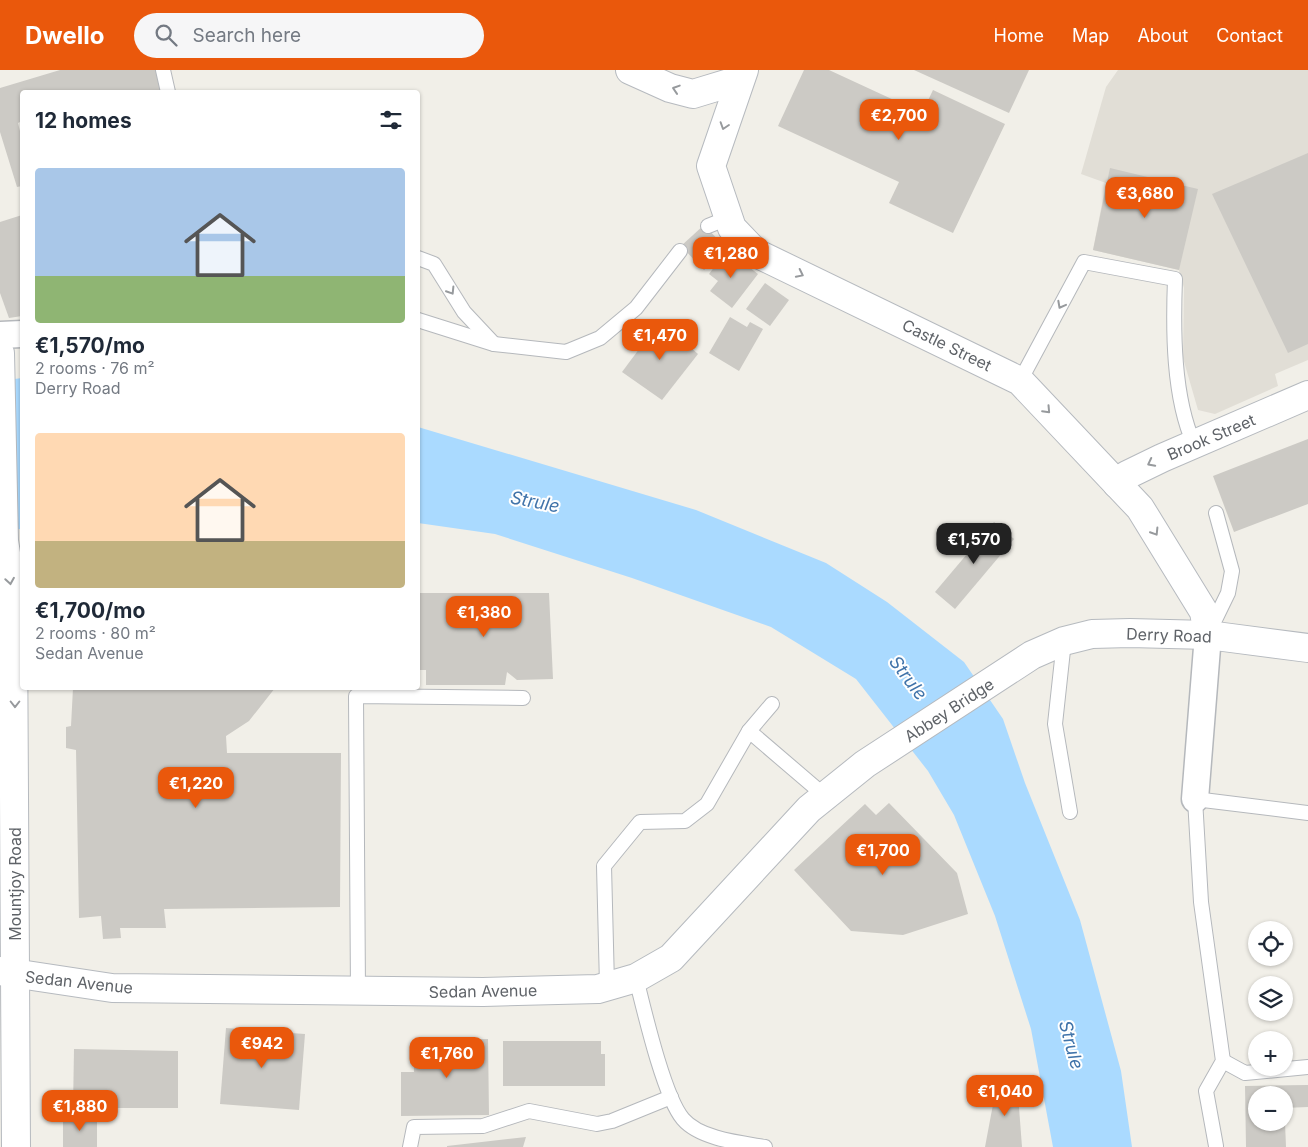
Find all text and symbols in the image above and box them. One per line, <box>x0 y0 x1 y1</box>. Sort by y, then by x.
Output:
search box <box>134 13 484 58</box>
text: Dwello <box>25 21 104 50</box>
icon: search <box>152 21 180 49</box>
text: Search here <box>192 24 301 47</box>
text: Home <box>994 25 1044 46</box>
text: Map <box>1072 25 1109 46</box>
text: About <box>1137 25 1188 46</box>
text: Contact <box>1216 25 1283 46</box>
one-way arrow <box>672 85 680 95</box>
pin: €2,700 <box>858 98 940 141</box>
text: €2,700 <box>871 105 927 125</box>
icon: filters <box>377 106 405 134</box>
text: 12 homes <box>35 108 132 133</box>
one-way arrow <box>720 122 730 130</box>
pin: €3,680 <box>1104 176 1186 219</box>
text: €3,680 <box>1116 183 1174 203</box>
icon: home <box>175 200 265 290</box>
pin: €1,280 <box>690 236 772 279</box>
text: €1,280 <box>704 243 758 263</box>
one-way arrow <box>795 268 804 278</box>
one-way arrow <box>444 285 454 294</box>
one-way arrow <box>1057 299 1067 308</box>
street label: Castle Street <box>899 315 995 375</box>
pin: €1,470 <box>619 318 701 361</box>
text: €1,470 <box>633 325 687 345</box>
text: €1,570/mo <box>35 333 145 358</box>
text: 2 rooms · 76 m² <box>35 358 155 378</box>
text: Derry Road <box>35 378 121 398</box>
one-way arrow <box>1042 405 1051 414</box>
street label: Brook Street <box>1164 409 1258 465</box>
one-way arrow <box>1147 457 1156 467</box>
icon: home <box>175 465 265 555</box>
water label: Strule <box>509 486 561 517</box>
pin: €1,570 <box>933 522 1015 565</box>
one-way arrow <box>1148 526 1158 535</box>
text: €1,570 <box>947 529 1001 549</box>
one-way arrow <box>5 576 15 585</box>
pin: €1,380 <box>443 596 525 638</box>
text: €1,700/mo <box>35 598 145 623</box>
text: €1,380 <box>457 602 511 622</box>
text: 2 rooms · 80 m² <box>35 623 156 643</box>
street label: Derry Road <box>1126 624 1212 646</box>
text: Sedan Avenue <box>35 643 144 663</box>
water label: Strule <box>885 652 932 704</box>
street label: Abbey Bridge <box>900 674 998 746</box>
one-way arrow <box>9 701 20 709</box>
pin: €1,220 <box>155 766 237 809</box>
text: €1,220 <box>169 773 223 793</box>
street label: Mountjoy Road <box>5 827 25 941</box>
pin: €1,700 <box>842 834 924 876</box>
text: €1,700 <box>856 840 910 860</box>
map controls <box>1248 921 1293 1131</box>
button: locate <box>1248 921 1293 966</box>
street label: Sedan Avenue <box>24 966 134 998</box>
button: layers <box>1248 976 1293 1021</box>
street label: Sedan Avenue <box>429 980 537 1002</box>
water label: Strule <box>1055 1018 1088 1072</box>
pin: €942 <box>232 1026 292 1069</box>
button: + <box>1248 1031 1293 1076</box>
text: €942 <box>241 1033 283 1053</box>
pin: €1,760 <box>406 1036 488 1079</box>
text: €1,760 <box>420 1043 474 1063</box>
pin: €1,040 <box>964 1074 1046 1117</box>
text: €1,040 <box>977 1081 1033 1101</box>
button: − <box>1248 1086 1293 1131</box>
pin: €1,880 <box>39 1090 121 1132</box>
text: €1,880 <box>53 1096 107 1116</box>

